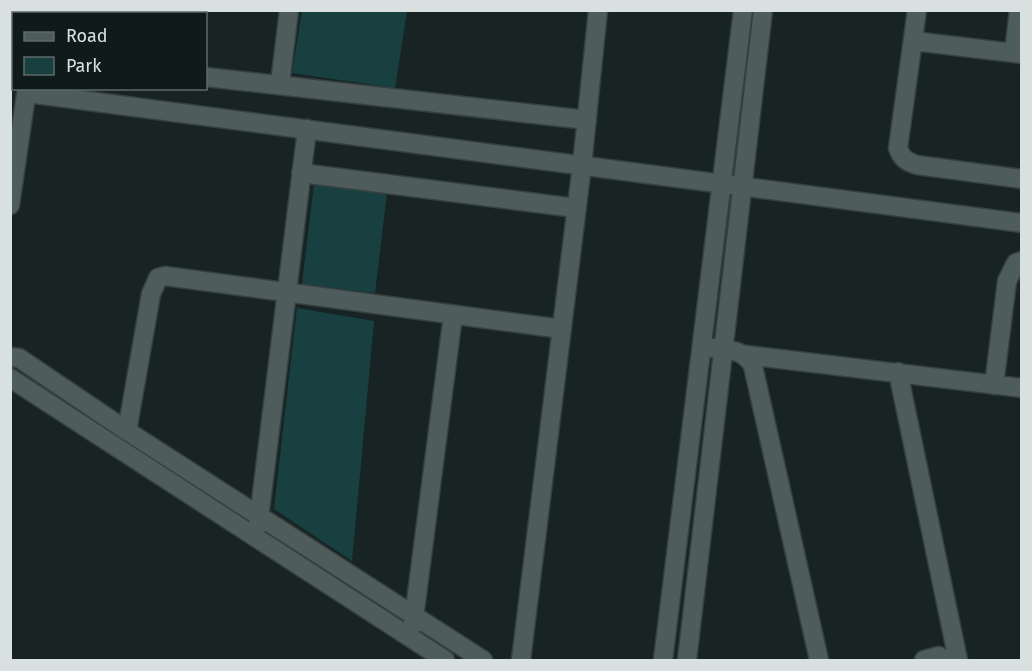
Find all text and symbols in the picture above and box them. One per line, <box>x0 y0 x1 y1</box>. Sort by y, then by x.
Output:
legend <box>12 12 207 90</box>
text: Road <box>66 25 108 47</box>
text: Park <box>66 55 102 77</box>

